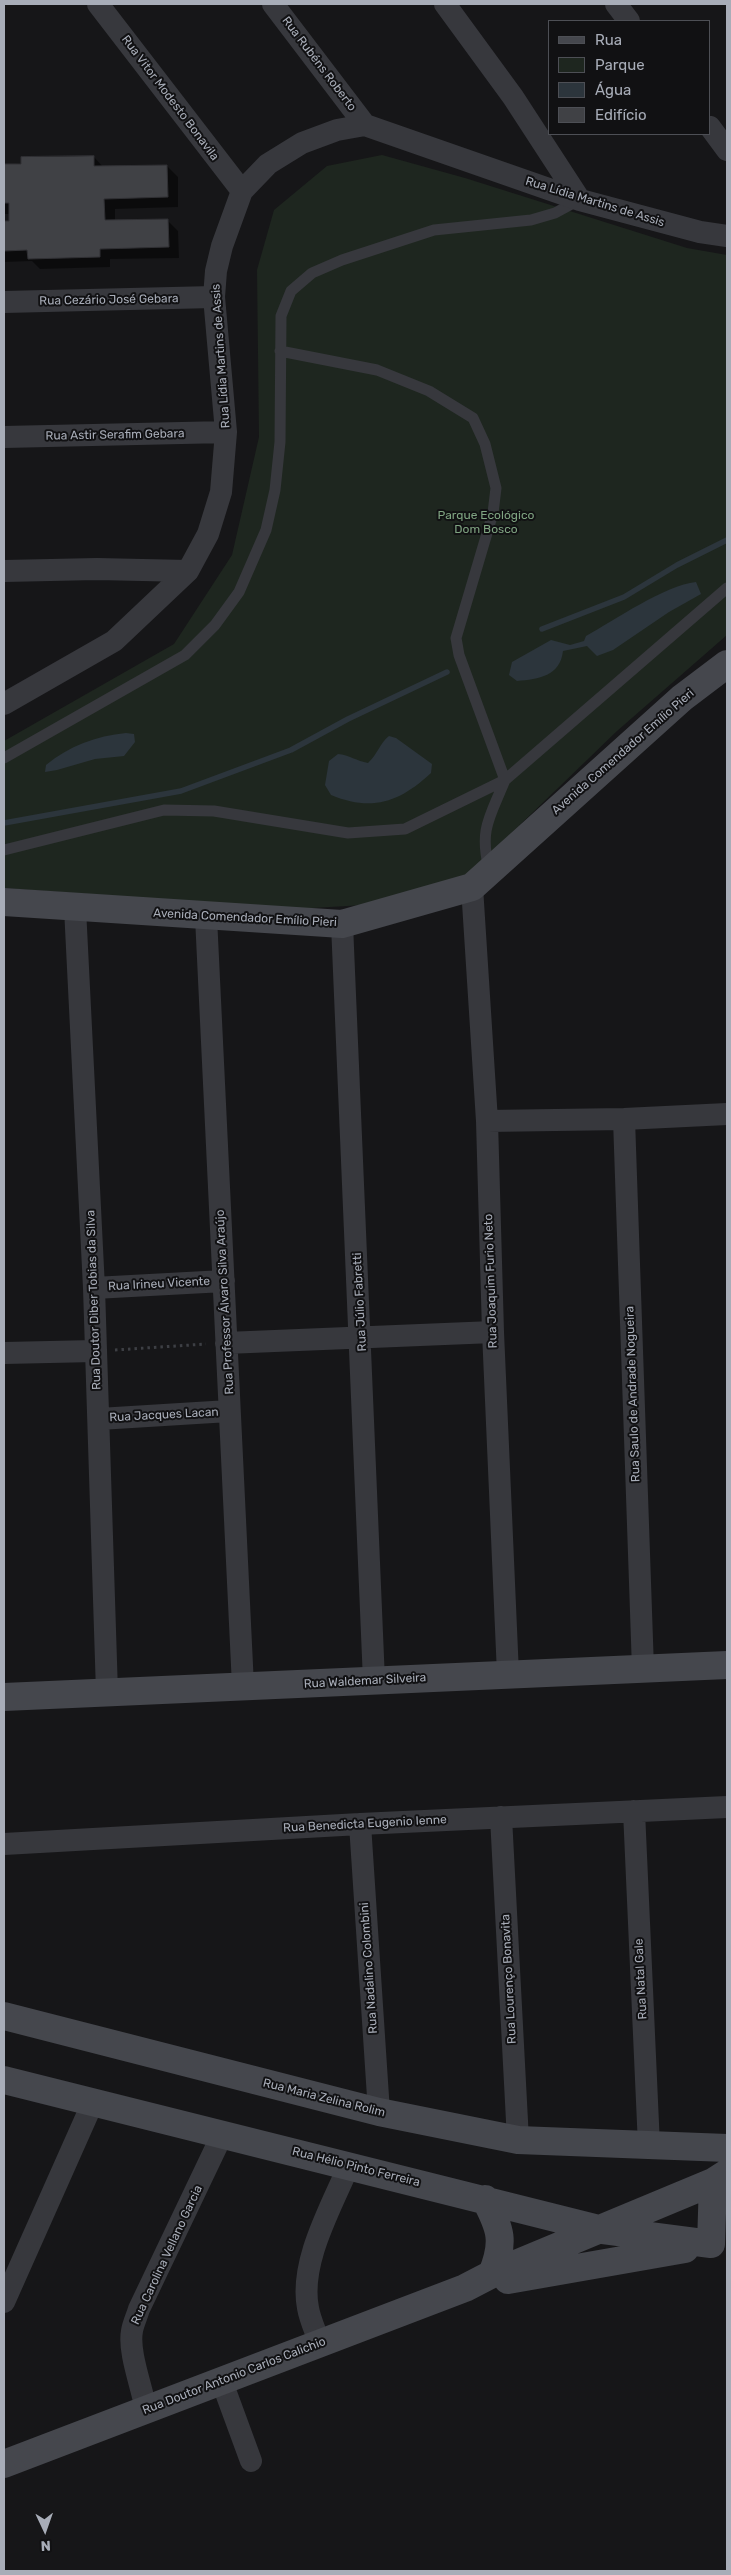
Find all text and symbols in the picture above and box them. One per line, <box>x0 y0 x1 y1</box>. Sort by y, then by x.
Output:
street label: Rua Rubéns Roberto <box>279 14 359 114</box>
legend <box>548 20 711 135</box>
text: Rua <box>595 31 622 49</box>
street label: Rua Vitor Modesto Bonavila <box>118 33 222 163</box>
text: Parque <box>595 56 645 74</box>
text: Água <box>595 81 631 99</box>
text: Edifício <box>595 106 647 124</box>
street label: Rua Lídia Martins de Assis <box>524 174 666 230</box>
street label: Rua Lídia Martins de Assis <box>209 283 233 429</box>
street label: Rua Cezário José Gebara <box>39 292 179 308</box>
street label: Rua Astir Serafim Gebara <box>45 427 185 443</box>
park label: Parque Ecológico Dom Bosco <box>438 509 534 537</box>
street label: Avenida Comendador Emílio Pieri <box>549 686 697 818</box>
street label: Avenida Comendador Emílio Pieri <box>153 906 337 930</box>
street label: Rua Professor Álvaro Silva Araújo <box>213 1209 237 1395</box>
street label: Rua Doutor Diber Tobias da Silva <box>84 1210 104 1390</box>
street label: Rua Joaquim Furio Neto <box>481 1213 501 1349</box>
street label: Rua Júlio Fabretti <box>350 1252 370 1352</box>
street label: Rua Irineu Vicente <box>108 1274 210 1294</box>
street label: Rua Saulo de Andrade Nogueira <box>623 1306 643 1482</box>
street label: Rua Jacques Lacan <box>109 1405 219 1425</box>
street label: Rua Waldemar Silveira <box>303 1671 427 1691</box>
street label: Rua Benedicta Eugenio Ienne <box>283 1813 447 1835</box>
street label: Rua Nadalino Colombini <box>357 1902 381 2034</box>
street label: Rua Lourenço Bonavita <box>498 1914 520 2044</box>
street label: Rua Natal Gale <box>632 1938 650 2020</box>
street label: Rua Maria Zelina Rolim <box>261 2076 387 2120</box>
street label: Rua Hélio Pinto Ferreira <box>291 2144 421 2190</box>
street label: Rua Carolina Vellano Garcia <box>128 2183 206 2327</box>
street label: Rua Doutor Antonio Carlos Calichio <box>140 2334 328 2418</box>
north arrow <box>20 2505 70 2555</box>
text: N <box>40 2537 51 2554</box>

